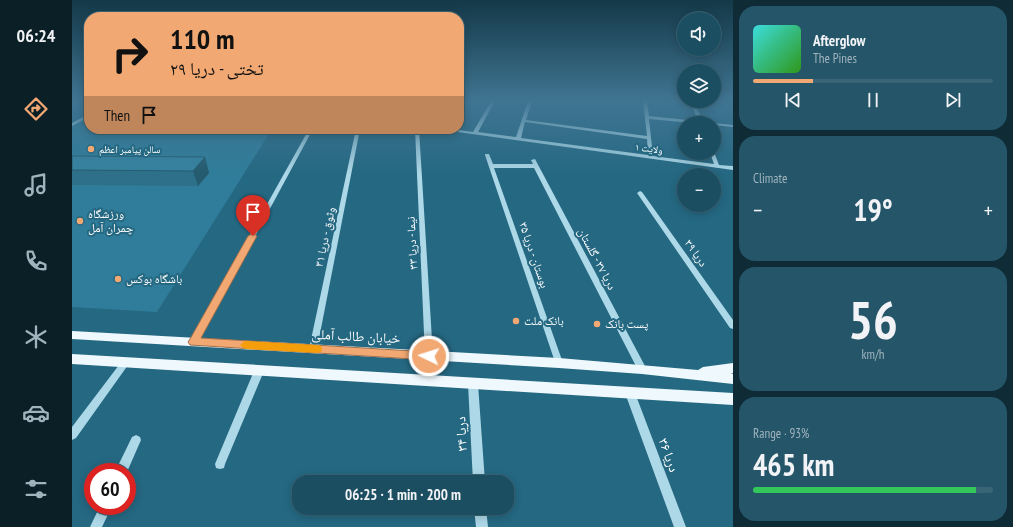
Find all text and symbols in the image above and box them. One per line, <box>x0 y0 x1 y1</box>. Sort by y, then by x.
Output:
map controls <box>677 12 721 212</box>
button: sound <box>677 12 721 56</box>
text: 110 m <box>170 20 234 57</box>
text: 06:24 <box>17 24 55 47</box>
icon: right <box>104 28 156 80</box>
text: Afterglow <box>813 31 865 50</box>
text: The Pines <box>813 50 857 67</box>
text: تختی - دریا ۲۹ <box>170 57 264 80</box>
button: layers <box>677 64 721 108</box>
icon: previous <box>782 89 804 111</box>
icon: pause <box>862 89 884 111</box>
icon: next <box>942 89 964 111</box>
icon: directions <box>22 95 50 123</box>
icon: arrive <box>138 104 160 126</box>
text: Then <box>104 106 130 125</box>
button: + <box>677 116 721 160</box>
street label: ولایت ۱ <box>634 140 664 157</box>
place label: سالن پیامبر اعظم <box>99 143 161 157</box>
marker: سالن پیامبر اعظم <box>86 144 96 154</box>
button: − <box>677 168 721 212</box>
text: Climate <box>753 170 787 187</box>
icon: music <box>22 171 50 199</box>
text: 19° <box>853 190 893 229</box>
pin <box>236 195 270 236</box>
text: − <box>753 196 762 224</box>
text: + <box>984 196 993 224</box>
icon: arrive <box>242 201 264 223</box>
place label: ورزشگاه چمران آمل <box>88 206 134 235</box>
street label: وثوق - دریا ۳۱ <box>311 206 338 268</box>
marker: ورزشگاه چمران آمل <box>75 216 85 226</box>
street label: نیما - دریا ۳۳ <box>403 216 421 270</box>
street label: بوستان - دریا ۳۵ <box>516 220 553 290</box>
street label: دریا ۳۷ - گلستان <box>575 225 620 292</box>
street label: دریا ۳۹ <box>681 236 711 269</box>
icon: phone <box>22 247 50 275</box>
place label: باشگاه‌ بوکس <box>126 271 182 286</box>
marker: باشگاه‌ بوکس <box>113 274 123 284</box>
text: 56 <box>848 286 898 353</box>
place label: بانک ملت <box>524 313 564 328</box>
marker: بانک ملت <box>511 316 521 326</box>
place label: پست بانک <box>605 316 649 331</box>
marker: پست بانک <box>592 319 602 329</box>
icon: climate <box>22 323 50 351</box>
street label: خیابان طالب آملی <box>311 325 401 347</box>
position arrow <box>408 335 450 377</box>
text: km/h <box>861 346 885 363</box>
icon: car <box>22 399 50 427</box>
street label: دریا ۳۴ <box>451 416 471 452</box>
text: Range · 93% <box>753 425 809 442</box>
street label: دریا ۳۶ <box>655 435 684 475</box>
text: 465 km <box>753 445 834 484</box>
speed limit sign: 60 <box>84 463 136 515</box>
icon: filters <box>22 475 50 503</box>
text: 06:25 · 1 min · 200 m <box>345 485 461 504</box>

